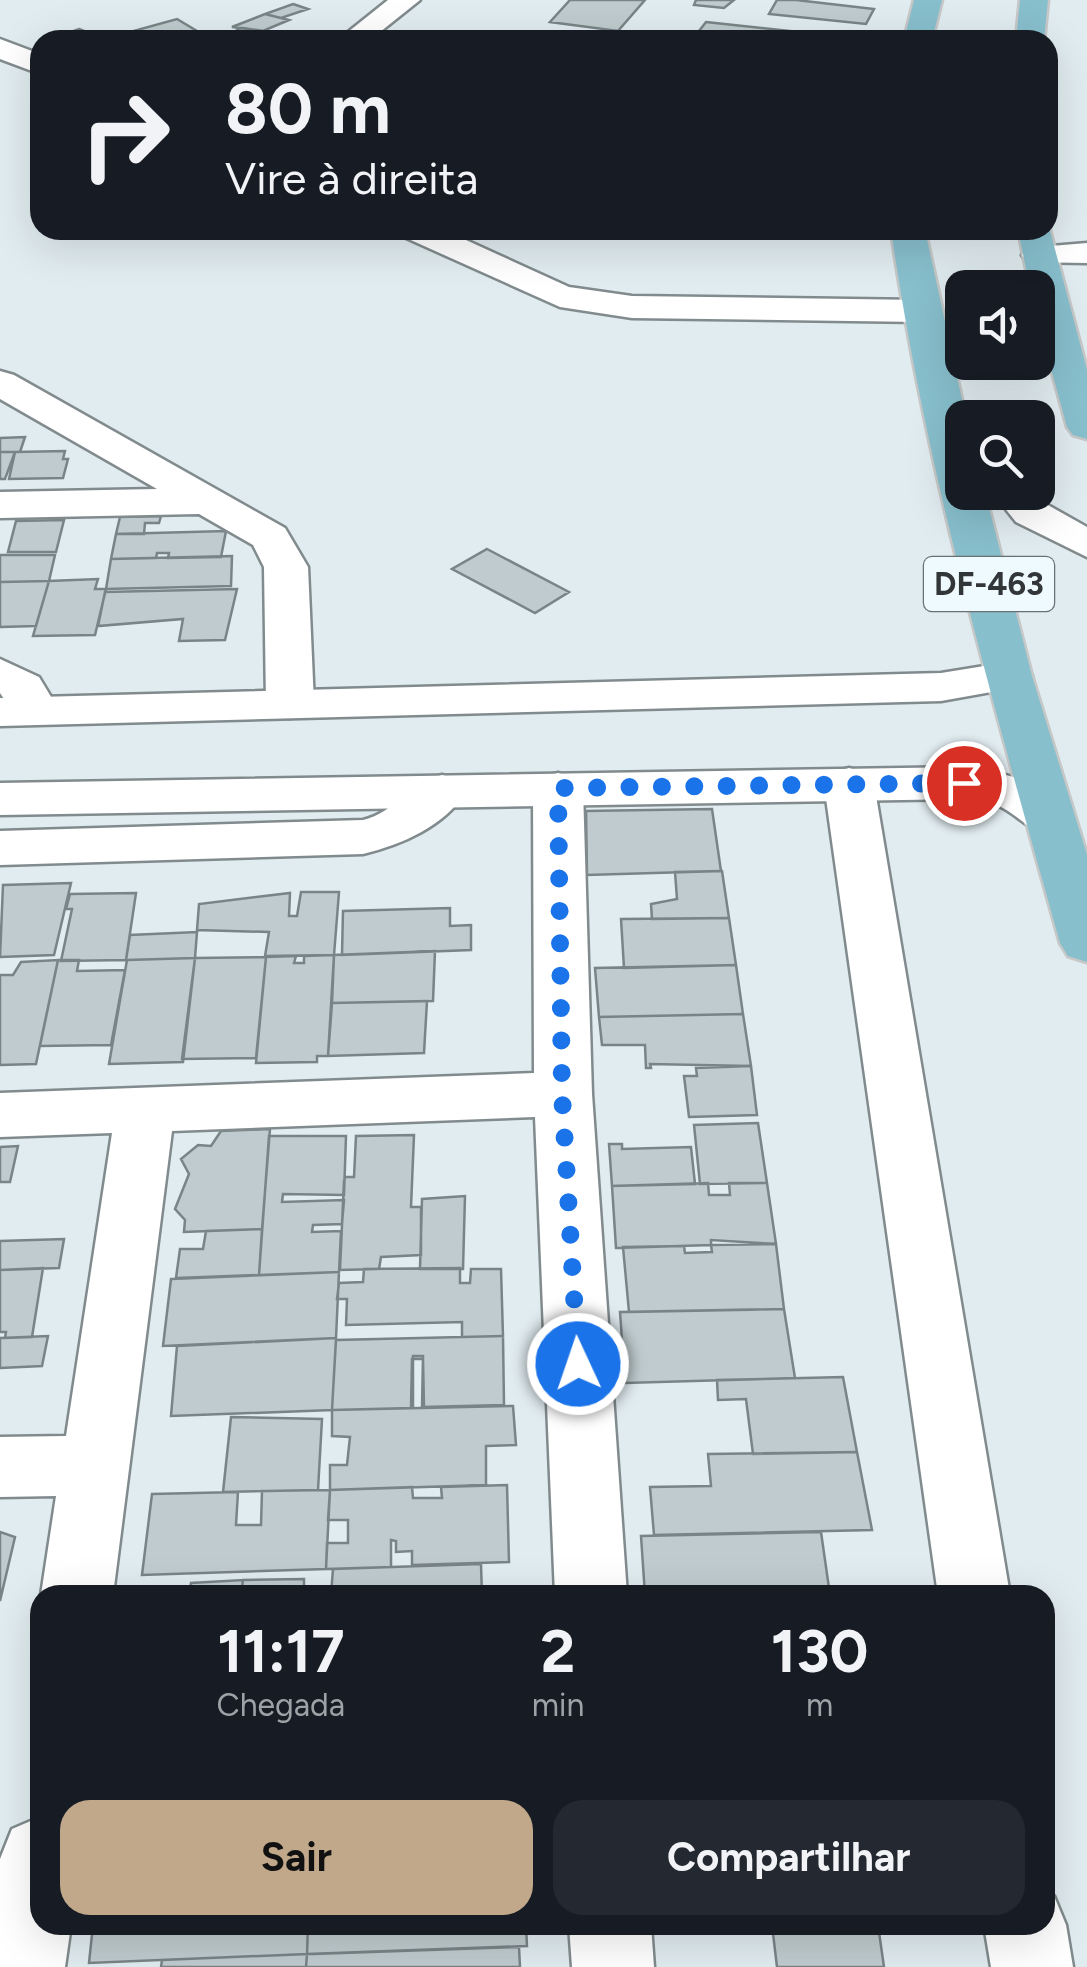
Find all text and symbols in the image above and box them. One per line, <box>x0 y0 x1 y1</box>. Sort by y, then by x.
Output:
text: 80 m <box>225 66 391 151</box>
icon: right <box>60 70 190 200</box>
text: Vire à direita <box>225 151 478 205</box>
map controls <box>945 270 1055 510</box>
button: sound <box>945 270 1055 380</box>
button: search <box>945 400 1055 510</box>
road number: DF-463 <box>924 557 1054 611</box>
pin <box>922 741 1007 826</box>
icon: arrive <box>937 756 992 811</box>
position arrow <box>526 1312 630 1416</box>
text: 11:17 <box>217 1615 345 1687</box>
text: 2 <box>541 1615 575 1687</box>
text: 130 <box>771 1615 868 1687</box>
text: Chegada <box>217 1686 345 1724</box>
text: min <box>532 1686 584 1724</box>
text: m <box>806 1686 833 1724</box>
button: Sair <box>60 1800 533 1915</box>
button: Compartilhar <box>553 1800 1025 1915</box>

